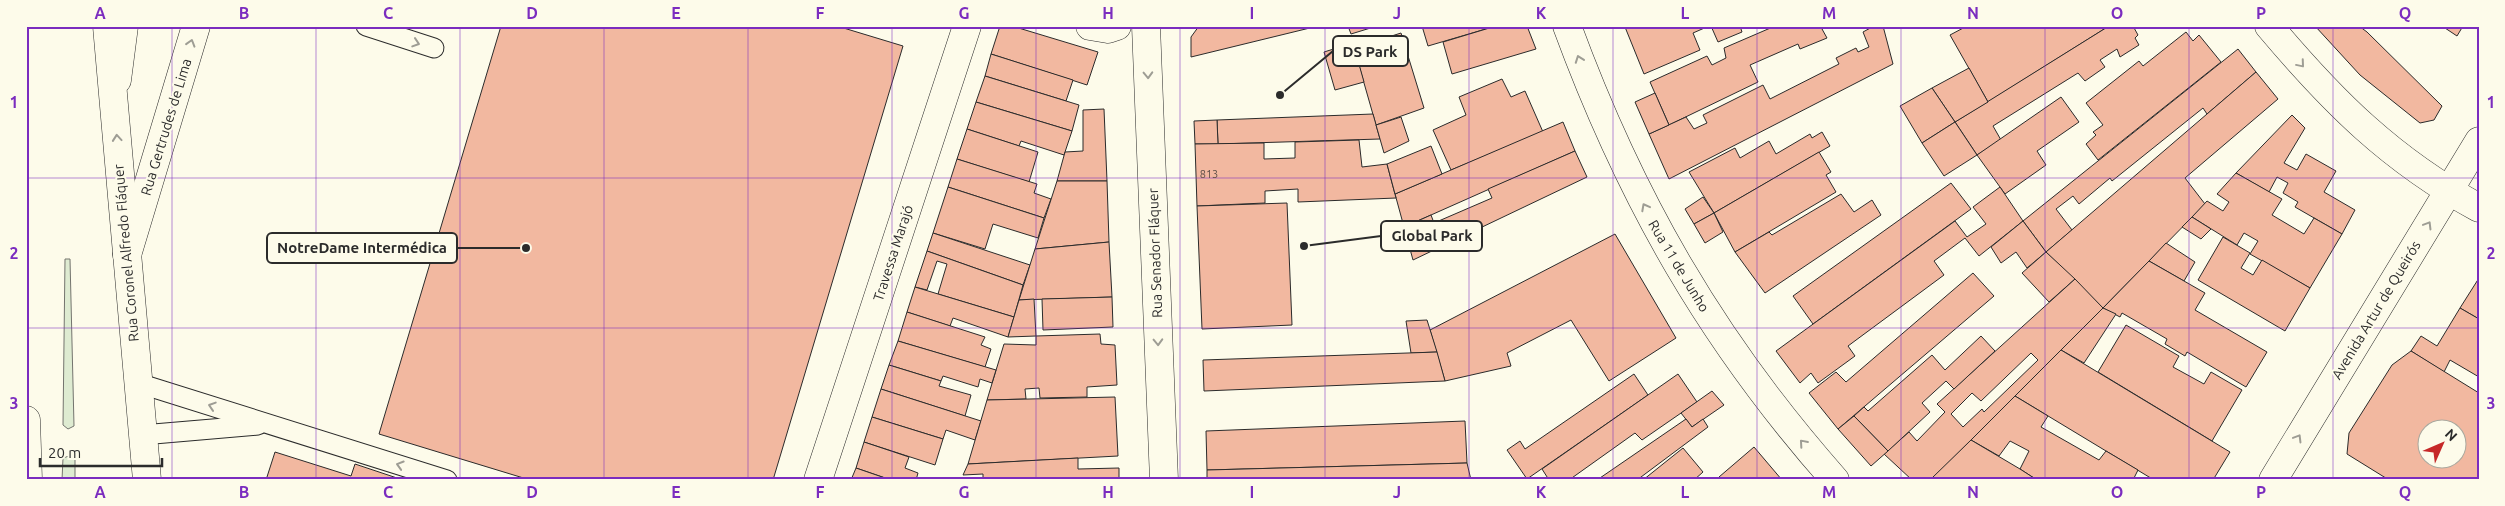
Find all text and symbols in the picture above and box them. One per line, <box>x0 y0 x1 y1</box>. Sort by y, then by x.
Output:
text: A <box>94 4 106 22</box>
text: B <box>239 4 249 22</box>
text: C <box>383 4 393 22</box>
text: D <box>526 4 538 22</box>
text: E <box>671 4 681 22</box>
text: F <box>816 4 825 22</box>
text: G <box>958 4 970 22</box>
text: H <box>1102 4 1114 22</box>
text: I <box>1250 4 1254 22</box>
text: J <box>1393 4 1401 22</box>
text: K <box>1536 4 1547 22</box>
text: L <box>1681 4 1690 22</box>
text: M <box>1822 4 1836 22</box>
text: N <box>1967 4 1979 22</box>
text: O <box>2111 4 2123 22</box>
text: P <box>2256 4 2266 22</box>
text: Q <box>2399 4 2411 22</box>
callout: DS Park <box>1333 36 1408 66</box>
one-way arrow <box>412 37 420 47</box>
one-way arrow <box>186 39 196 47</box>
text: DS Park <box>1343 43 1398 60</box>
one-way arrow <box>1575 55 1585 63</box>
street label: Rua Gertrudes de Lima <box>138 57 194 197</box>
one-way arrow <box>2295 58 2304 67</box>
one-way arrow <box>1142 71 1153 79</box>
text: 1 <box>9 93 19 111</box>
text: 1 <box>2486 93 2496 111</box>
one-way arrow <box>111 134 122 142</box>
street label: Rua Coronel Alfredo Fláquer <box>110 163 142 342</box>
house number: 813 <box>1200 168 1218 180</box>
street label: Rua Senador Fláquer <box>1145 187 1165 318</box>
street label: Travessa Marajó <box>870 203 916 303</box>
one-way arrow <box>1641 203 1651 212</box>
street label: Rua 11 de Junho <box>1645 217 1713 315</box>
callout: Global Park <box>1381 221 1482 251</box>
one-way arrow <box>2421 221 2431 230</box>
text: Global Park <box>1391 227 1473 244</box>
callout: NotreDame Intermédica <box>267 233 457 263</box>
street label: Avenida Artur de Queirós <box>2328 238 2424 382</box>
text: NotreDame Intermédica <box>277 239 447 256</box>
text: 2 <box>9 244 19 262</box>
text: 2 <box>2486 244 2496 262</box>
one-way arrow <box>1153 339 1164 347</box>
text: 3 <box>9 394 19 412</box>
text: 3 <box>2486 394 2496 412</box>
one-way arrow <box>208 402 216 412</box>
north arrow <box>2418 418 2468 468</box>
text: N <box>2442 425 2461 444</box>
one-way arrow <box>2292 435 2301 444</box>
scale bar <box>40 436 162 468</box>
one-way arrow <box>1800 440 1809 449</box>
text: 20 m <box>48 444 81 461</box>
one-way arrow <box>396 461 405 471</box>
text: A <box>94 483 106 501</box>
text: B <box>239 483 249 501</box>
text: C <box>383 483 393 501</box>
text: D <box>526 483 538 501</box>
text: E <box>671 483 681 501</box>
text: F <box>816 483 825 501</box>
text: G <box>958 483 970 501</box>
text: H <box>1102 483 1114 501</box>
text: I <box>1250 483 1254 501</box>
text: J <box>1393 483 1401 501</box>
text: K <box>1536 483 1547 501</box>
text: L <box>1681 483 1690 501</box>
text: M <box>1822 483 1836 501</box>
text: N <box>1967 483 1979 501</box>
text: O <box>2111 483 2123 501</box>
text: P <box>2256 483 2266 501</box>
text: Q <box>2399 483 2411 501</box>

